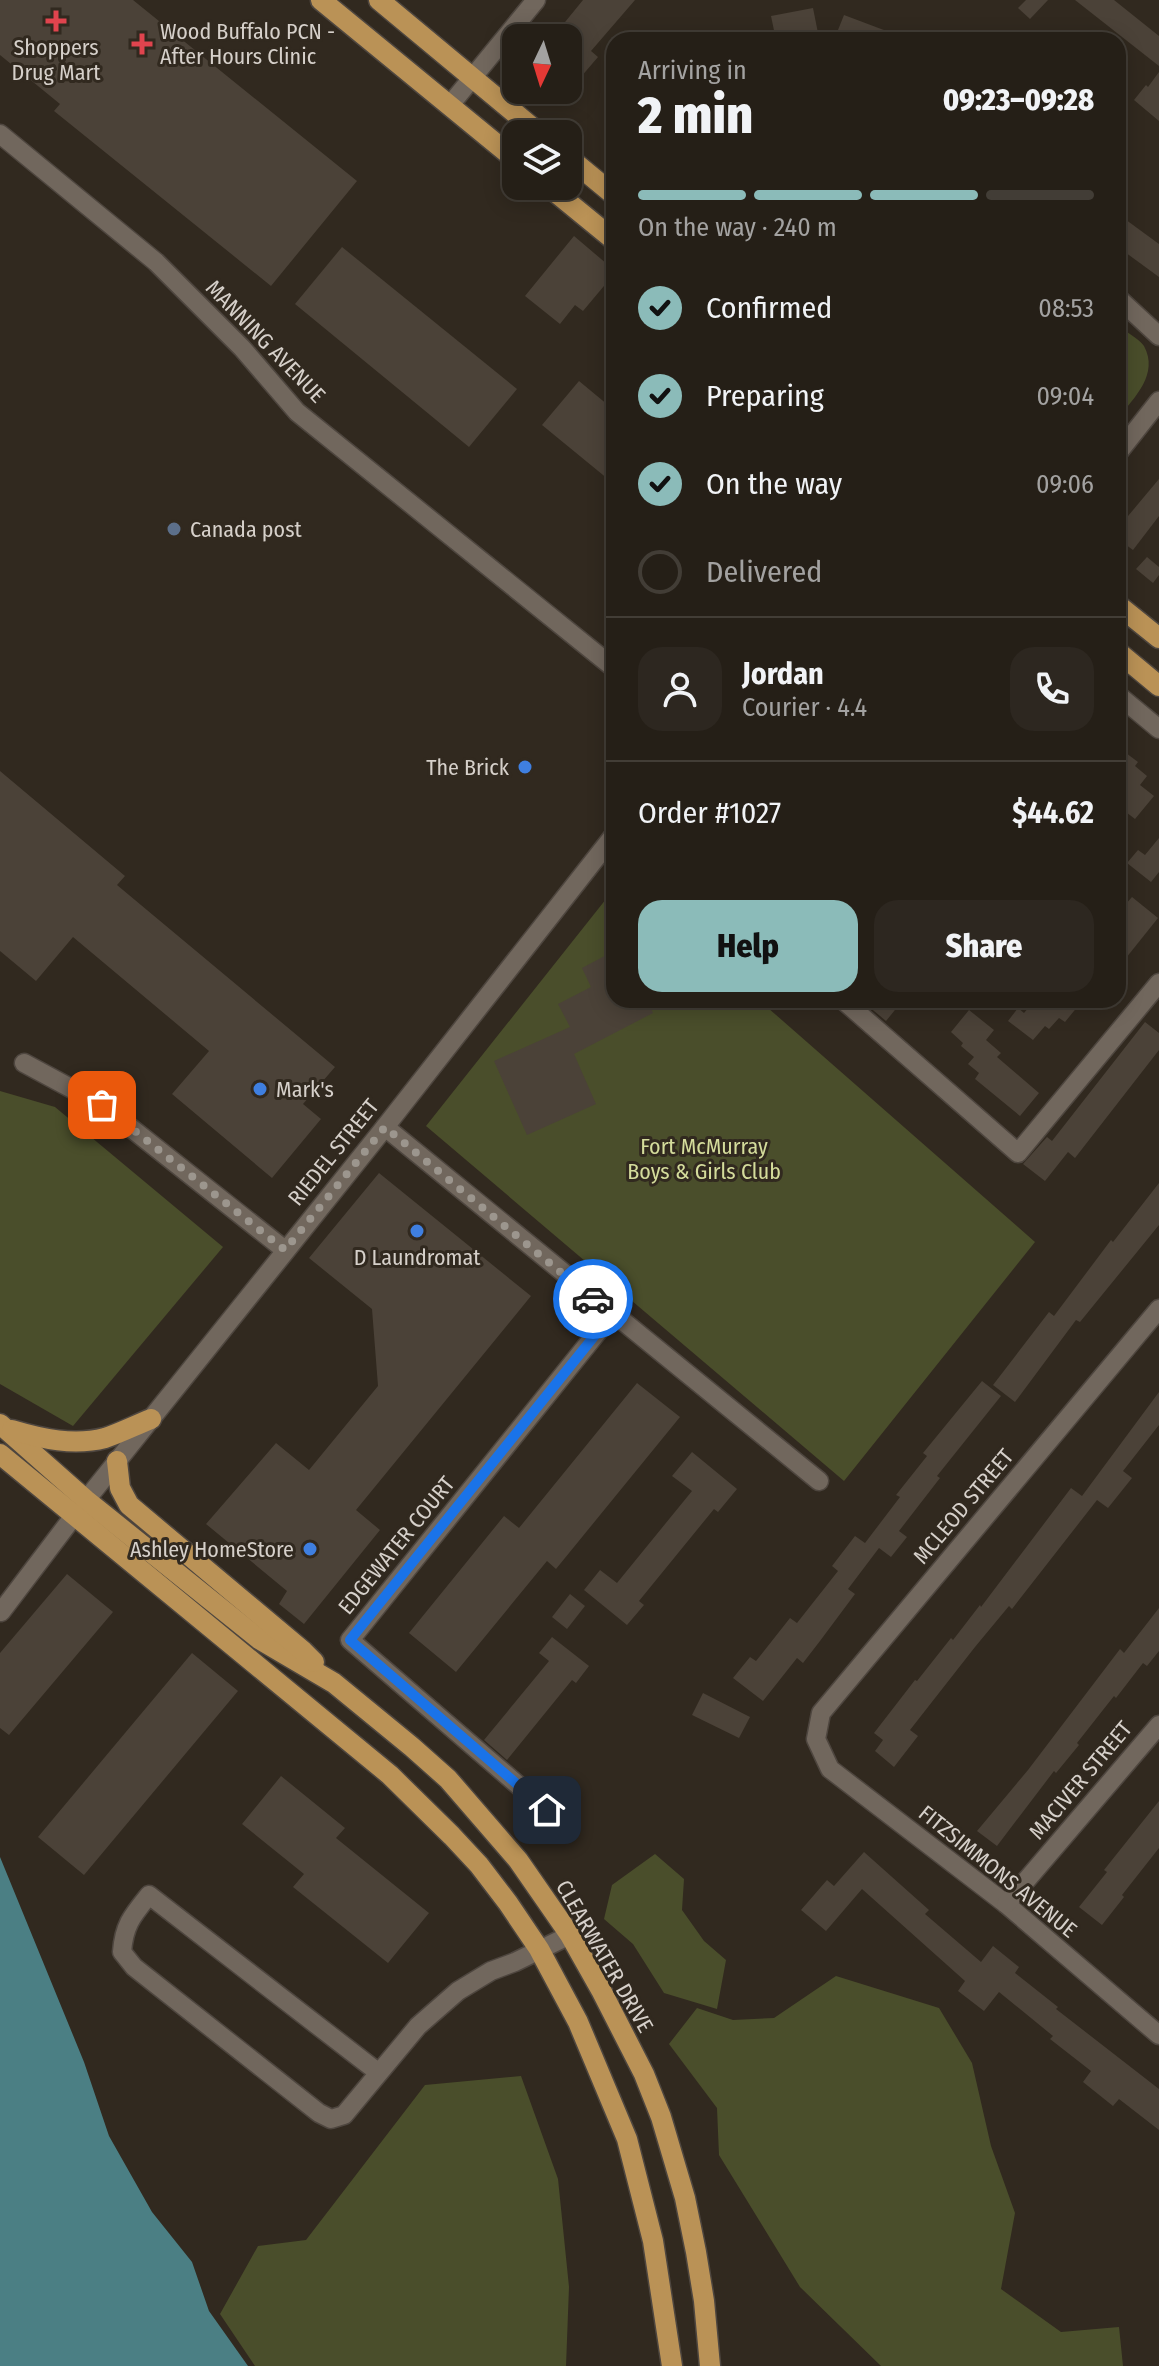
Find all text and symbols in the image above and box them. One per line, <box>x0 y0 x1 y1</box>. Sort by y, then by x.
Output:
marker: Shoppers Drug Mart <box>47 12 65 30</box>
place label: Wood Buffalo PCN - After Hours Clinic <box>160 18 335 70</box>
north arrow <box>502 24 582 104</box>
map controls <box>502 24 582 200</box>
marker: Wood Buffalo PCN - After Hours Clinic <box>131 33 153 55</box>
place label: Shoppers Drug Mart <box>12 34 101 86</box>
text: Arriving in <box>638 55 747 86</box>
text: 09:23–09:28 <box>943 82 1094 118</box>
text: 2 min <box>638 84 753 147</box>
button: layers <box>502 120 582 200</box>
text: On the way · 240 m <box>638 212 837 243</box>
street label: MANNING AVENUE <box>200 274 331 408</box>
icon: check <box>638 286 682 330</box>
text: Confirmed <box>706 290 832 326</box>
text: 08:53 <box>1038 293 1094 324</box>
icon: check <box>638 374 682 418</box>
text: Preparing <box>706 378 824 414</box>
text: 09:04 <box>1036 381 1094 412</box>
icon: check <box>638 462 682 506</box>
text: On the way <box>706 466 842 502</box>
text: 09:06 <box>1036 469 1094 500</box>
place label: Canada post <box>190 516 303 543</box>
marker: Canada post <box>165 520 183 538</box>
text: Delivered <box>706 554 822 590</box>
button: person <box>638 647 722 731</box>
button: phone <box>1010 647 1094 731</box>
text: Jordan <box>742 656 824 692</box>
text: Courier · 4.4 <box>742 692 867 723</box>
place label: The Brick <box>426 754 510 781</box>
marker: The Brick <box>516 758 534 776</box>
text: Order #1027 <box>638 795 781 831</box>
text: $44.62 <box>1012 795 1094 831</box>
button: Help <box>638 900 858 992</box>
button: Share <box>874 900 1094 992</box>
pin <box>68 1071 136 1139</box>
place label: Mark's <box>276 1076 334 1103</box>
marker: Mark's <box>251 1080 269 1098</box>
icon: bag <box>80 1083 124 1127</box>
street label: RIEDEL STREET <box>282 1093 385 1211</box>
park label: Fort McMurray Boys & Girls Club <box>627 1133 781 1185</box>
marker: D Laundromat <box>408 1222 426 1240</box>
place label: D Laundromat <box>354 1244 481 1271</box>
courier <box>553 1259 633 1339</box>
icon: car <box>571 1277 615 1321</box>
street label: MCLEOD STREET <box>908 1443 1020 1569</box>
street label: EDGEWATER COURT <box>332 1470 461 1620</box>
place label: Ashley HomeStore <box>130 1536 294 1563</box>
marker: Ashley HomeStore <box>301 1540 319 1558</box>
street label: MACIVER STREET <box>1023 1715 1138 1845</box>
pin <box>513 1776 581 1844</box>
icon: home <box>525 1788 569 1832</box>
street label: FITZSIMMONS AVENUE <box>913 1799 1082 1943</box>
street label: CLEARWATER DRIVE <box>550 1875 659 2037</box>

